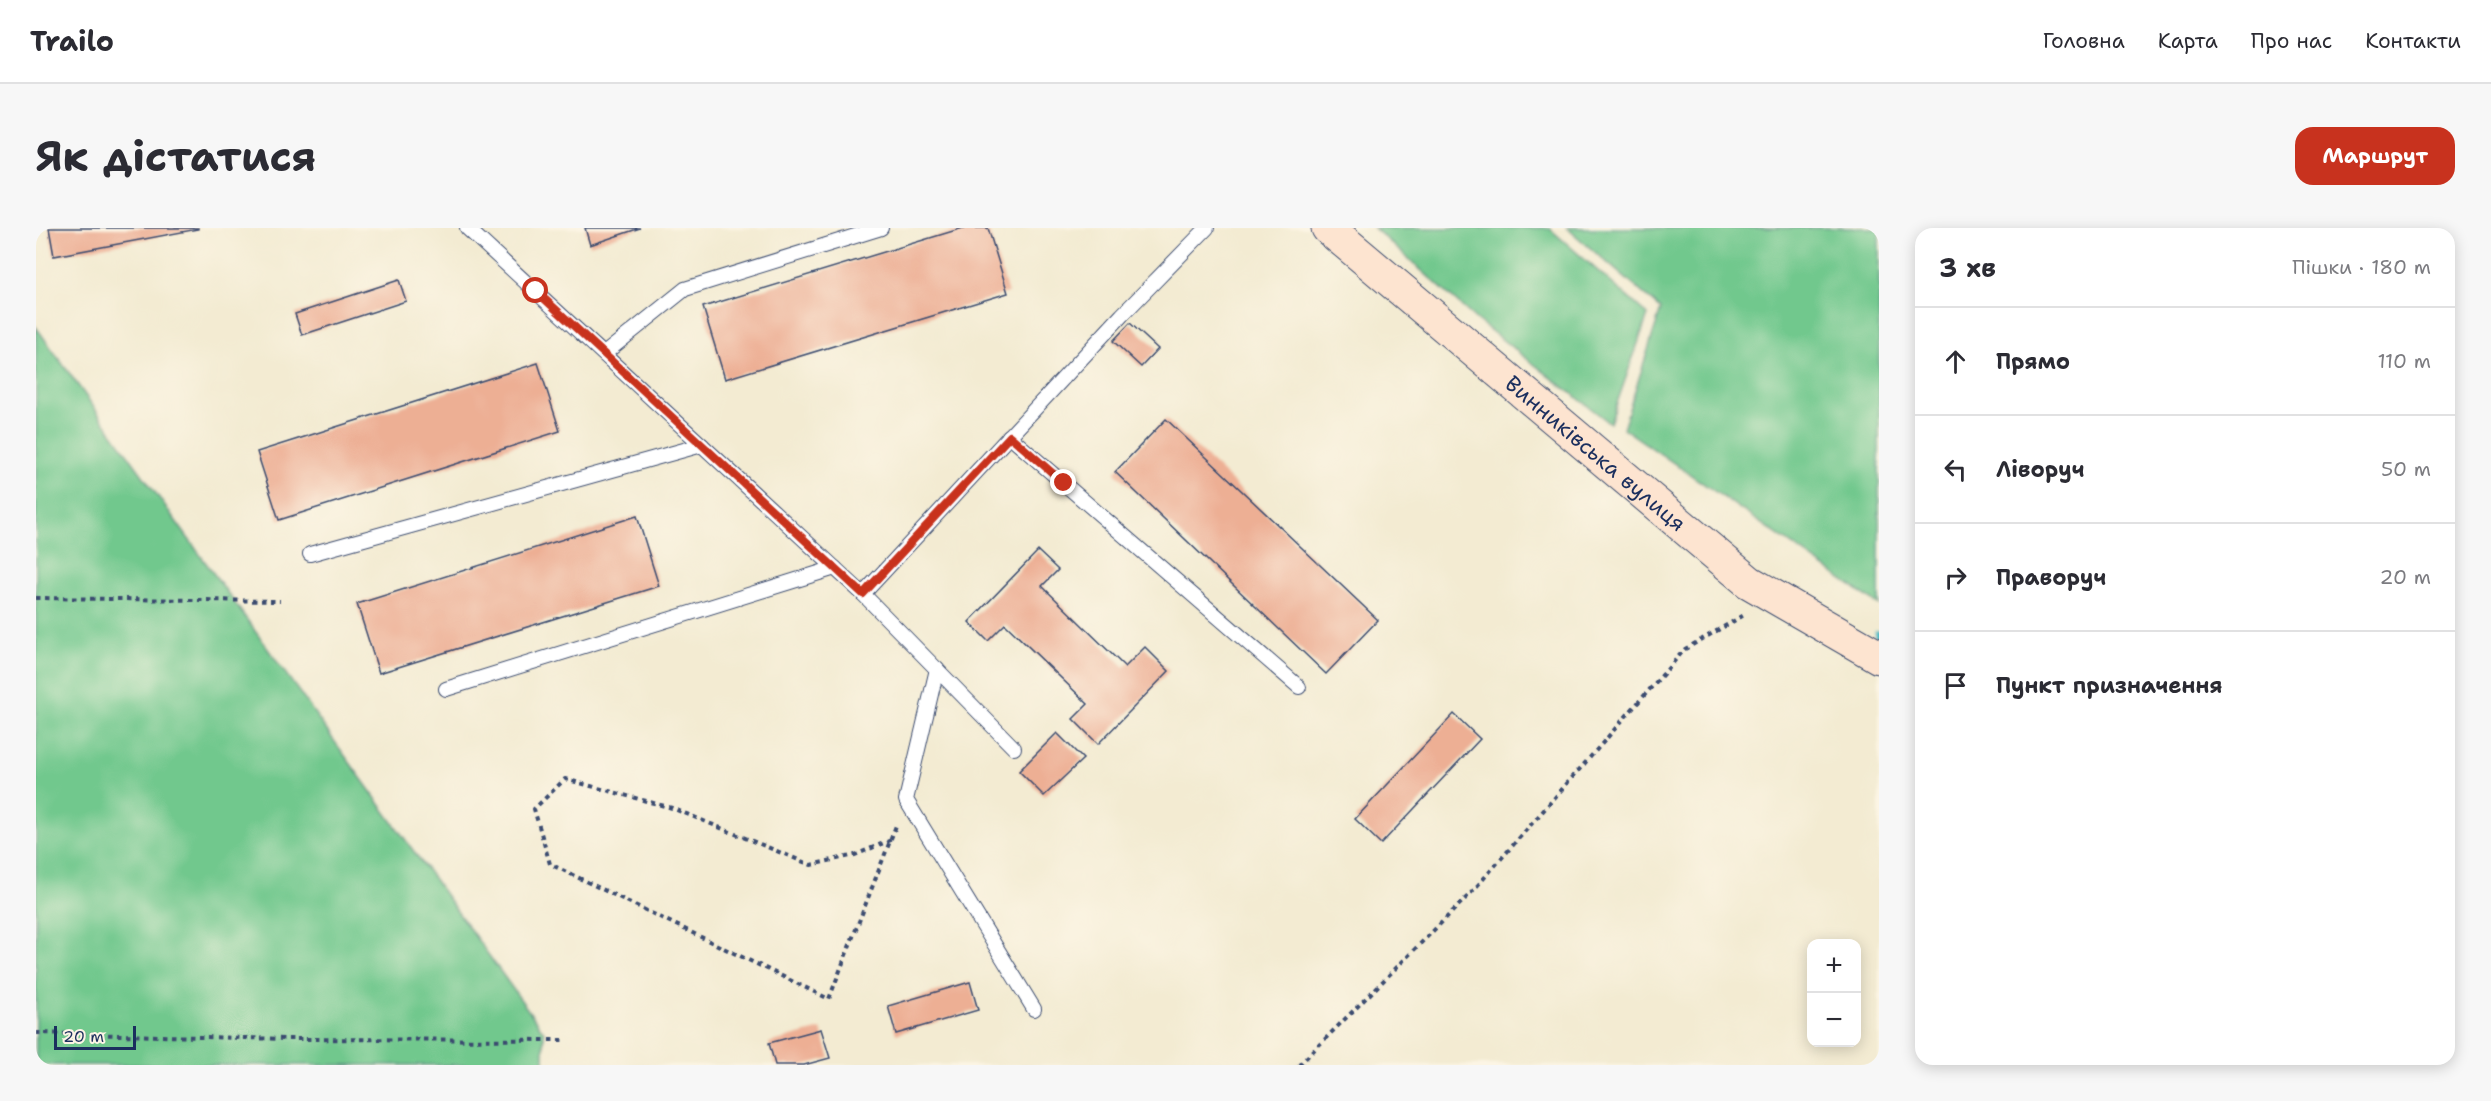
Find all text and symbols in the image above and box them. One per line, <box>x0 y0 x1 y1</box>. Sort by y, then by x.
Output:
text: Trailo <box>30 22 114 60</box>
text: Головна <box>2043 27 2125 55</box>
text: Карта <box>2158 27 2218 55</box>
text: Про нас <box>2251 27 2332 55</box>
text: Контакти <box>2365 27 2461 55</box>
button: Маршрут <box>2295 127 2455 185</box>
text: Як дістатися <box>36 128 316 184</box>
text: 3 хв <box>1939 250 1996 285</box>
text: Пішки · 180 m <box>2292 254 2431 280</box>
route start <box>522 277 548 303</box>
icon: ahead <box>1939 345 1972 378</box>
text: Прямо <box>1996 347 2070 376</box>
text: 110 m <box>2377 348 2431 374</box>
street label: Винниківська вулиця <box>1499 369 1692 538</box>
icon: left <box>1939 453 1972 486</box>
text: Ліворуч <box>1996 455 2084 484</box>
text: 50 m <box>2381 456 2431 482</box>
route end <box>1050 469 1076 495</box>
icon: right <box>1939 561 1972 594</box>
text: Праворуч <box>1996 563 2106 592</box>
text: 20 m <box>2380 564 2431 590</box>
icon: arrive <box>1939 669 1972 702</box>
text: Пункт призначення <box>1996 671 2223 700</box>
map controls <box>1807 939 1861 1047</box>
button: + <box>1807 939 1861 993</box>
button: − <box>1807 993 1861 1047</box>
scale bar <box>54 1023 136 1050</box>
text: 20 m <box>63 1026 104 1047</box>

